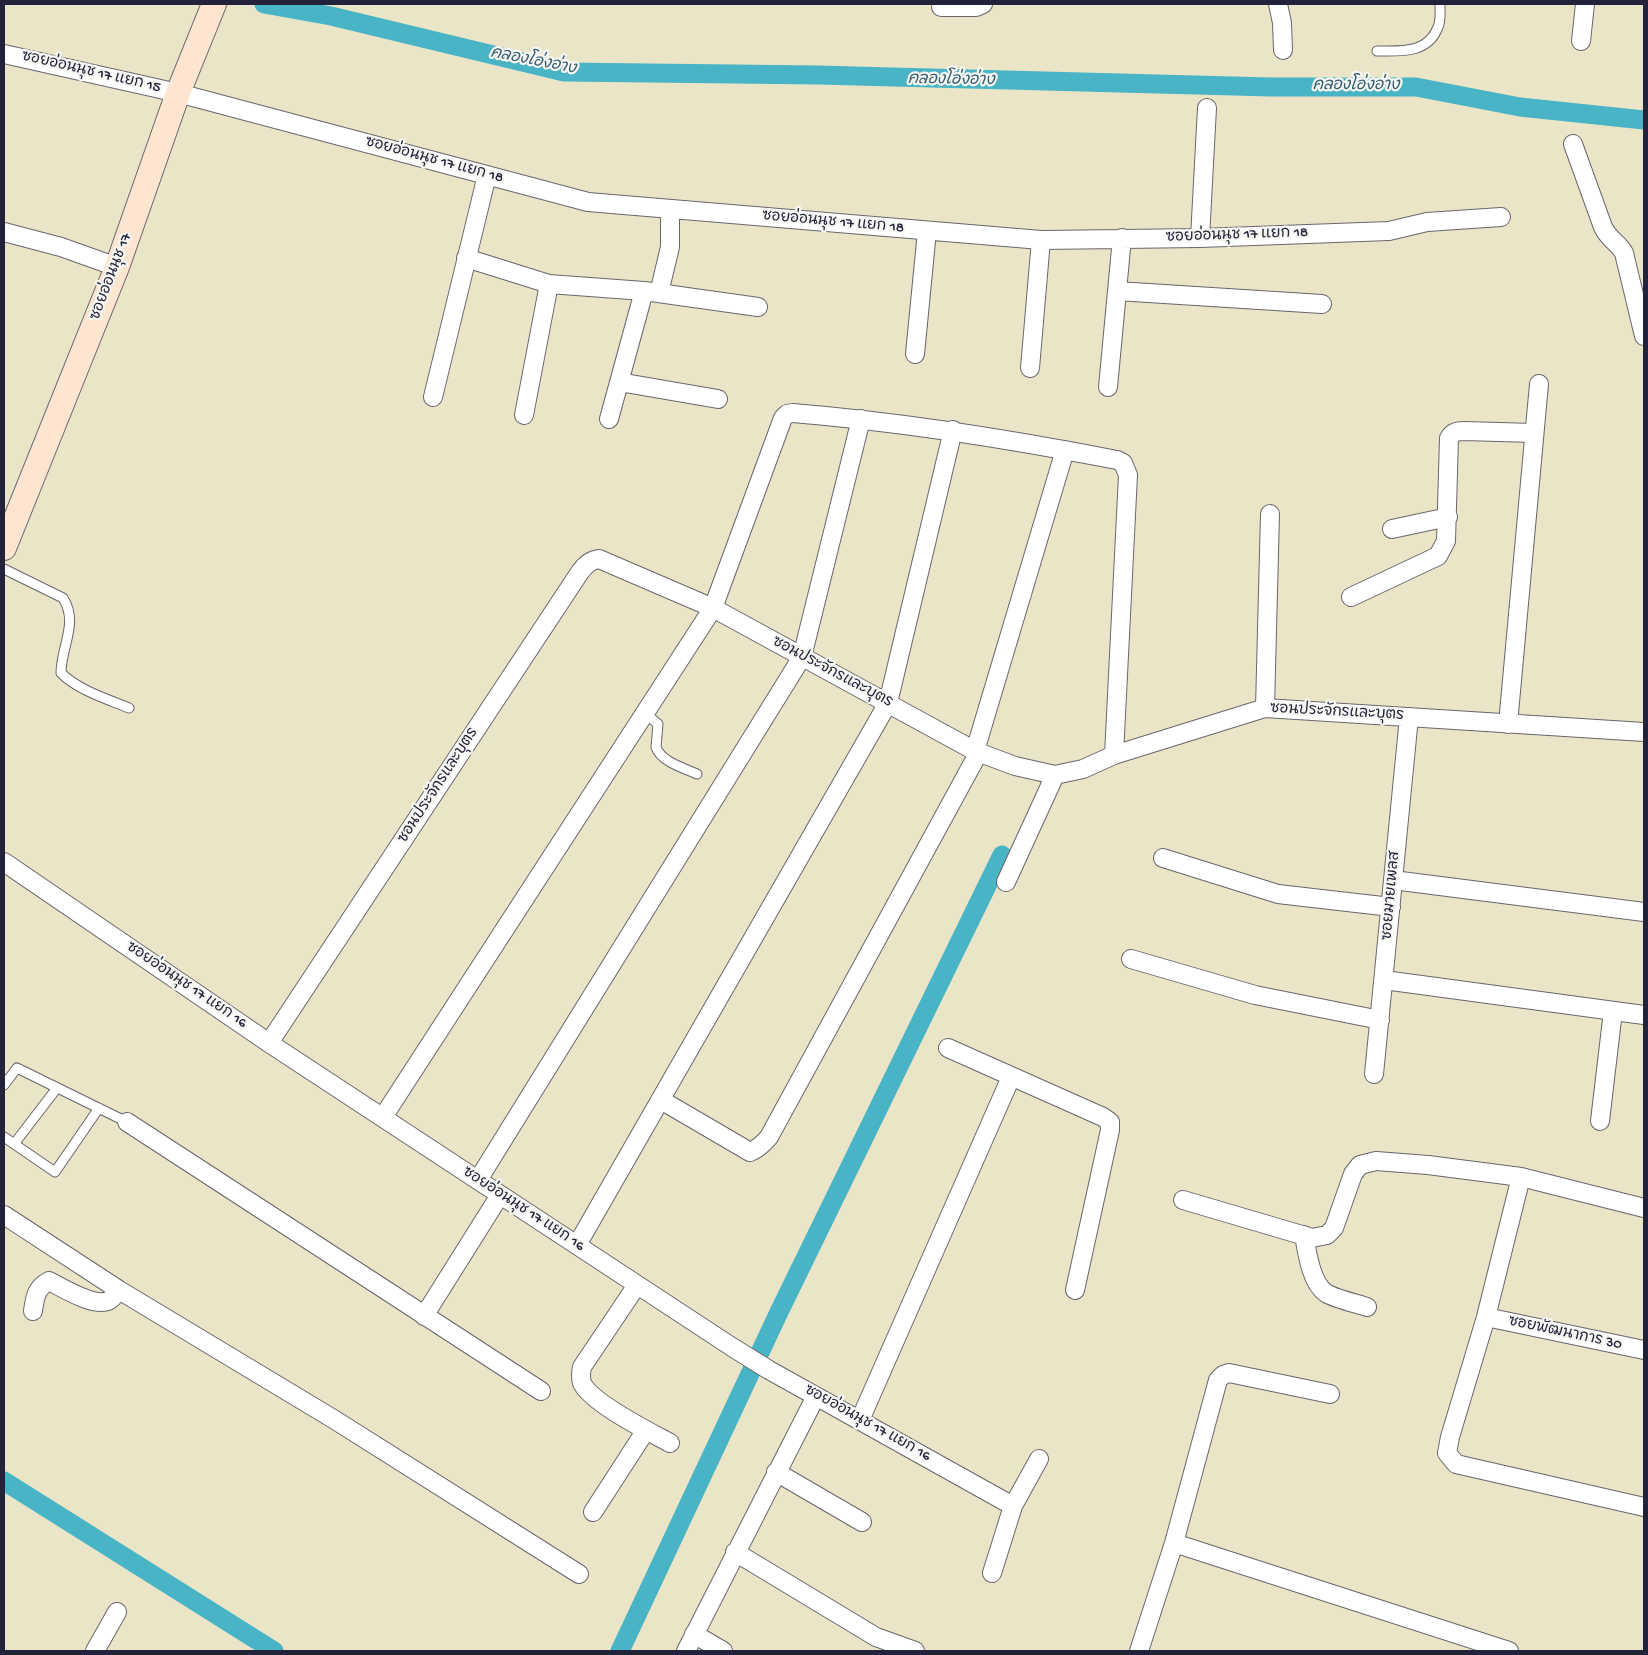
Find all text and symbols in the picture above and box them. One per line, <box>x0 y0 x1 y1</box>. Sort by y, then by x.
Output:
water label: คลองโอ่งอ่าง <box>489 44 577 80</box>
street label: ซอยอ่อนนุช 17 แยก 15 <box>20 48 162 98</box>
water label: คลองโอ่งอ่าง <box>908 71 994 91</box>
water label: คลองโอ่งอ่าง <box>1313 77 1399 97</box>
street label: ซอยอ่อนนุช 17 แยก 18 <box>363 134 505 188</box>
street label: ซอยอ่อนนุช 17 แยก 18 <box>761 208 905 238</box>
street label: ซอยอ่อนนุช 17 แยก 18 <box>1166 225 1308 247</box>
street label: ซอยอ่อนนุช 17 <box>87 231 137 323</box>
street label: ซอนประจักรและบุตร <box>769 634 895 712</box>
street label: ซอนประจักรและบุตร <box>1270 701 1404 725</box>
street label: ซอนประจักรและบุตร <box>395 725 483 847</box>
street label: ซอยมายเพลส <box>1379 851 1405 941</box>
street label: ซอยอ่อนนุช 17 แยก 16 <box>122 939 250 1033</box>
street label: ซอยอ่อนนุช 17 แยก 16 <box>459 1164 587 1256</box>
street label: ซอยพัฒนาการ 30 <box>1506 1313 1624 1355</box>
street label: ซอยอ่อนนุช 17 แยก 16 <box>801 1382 933 1466</box>

